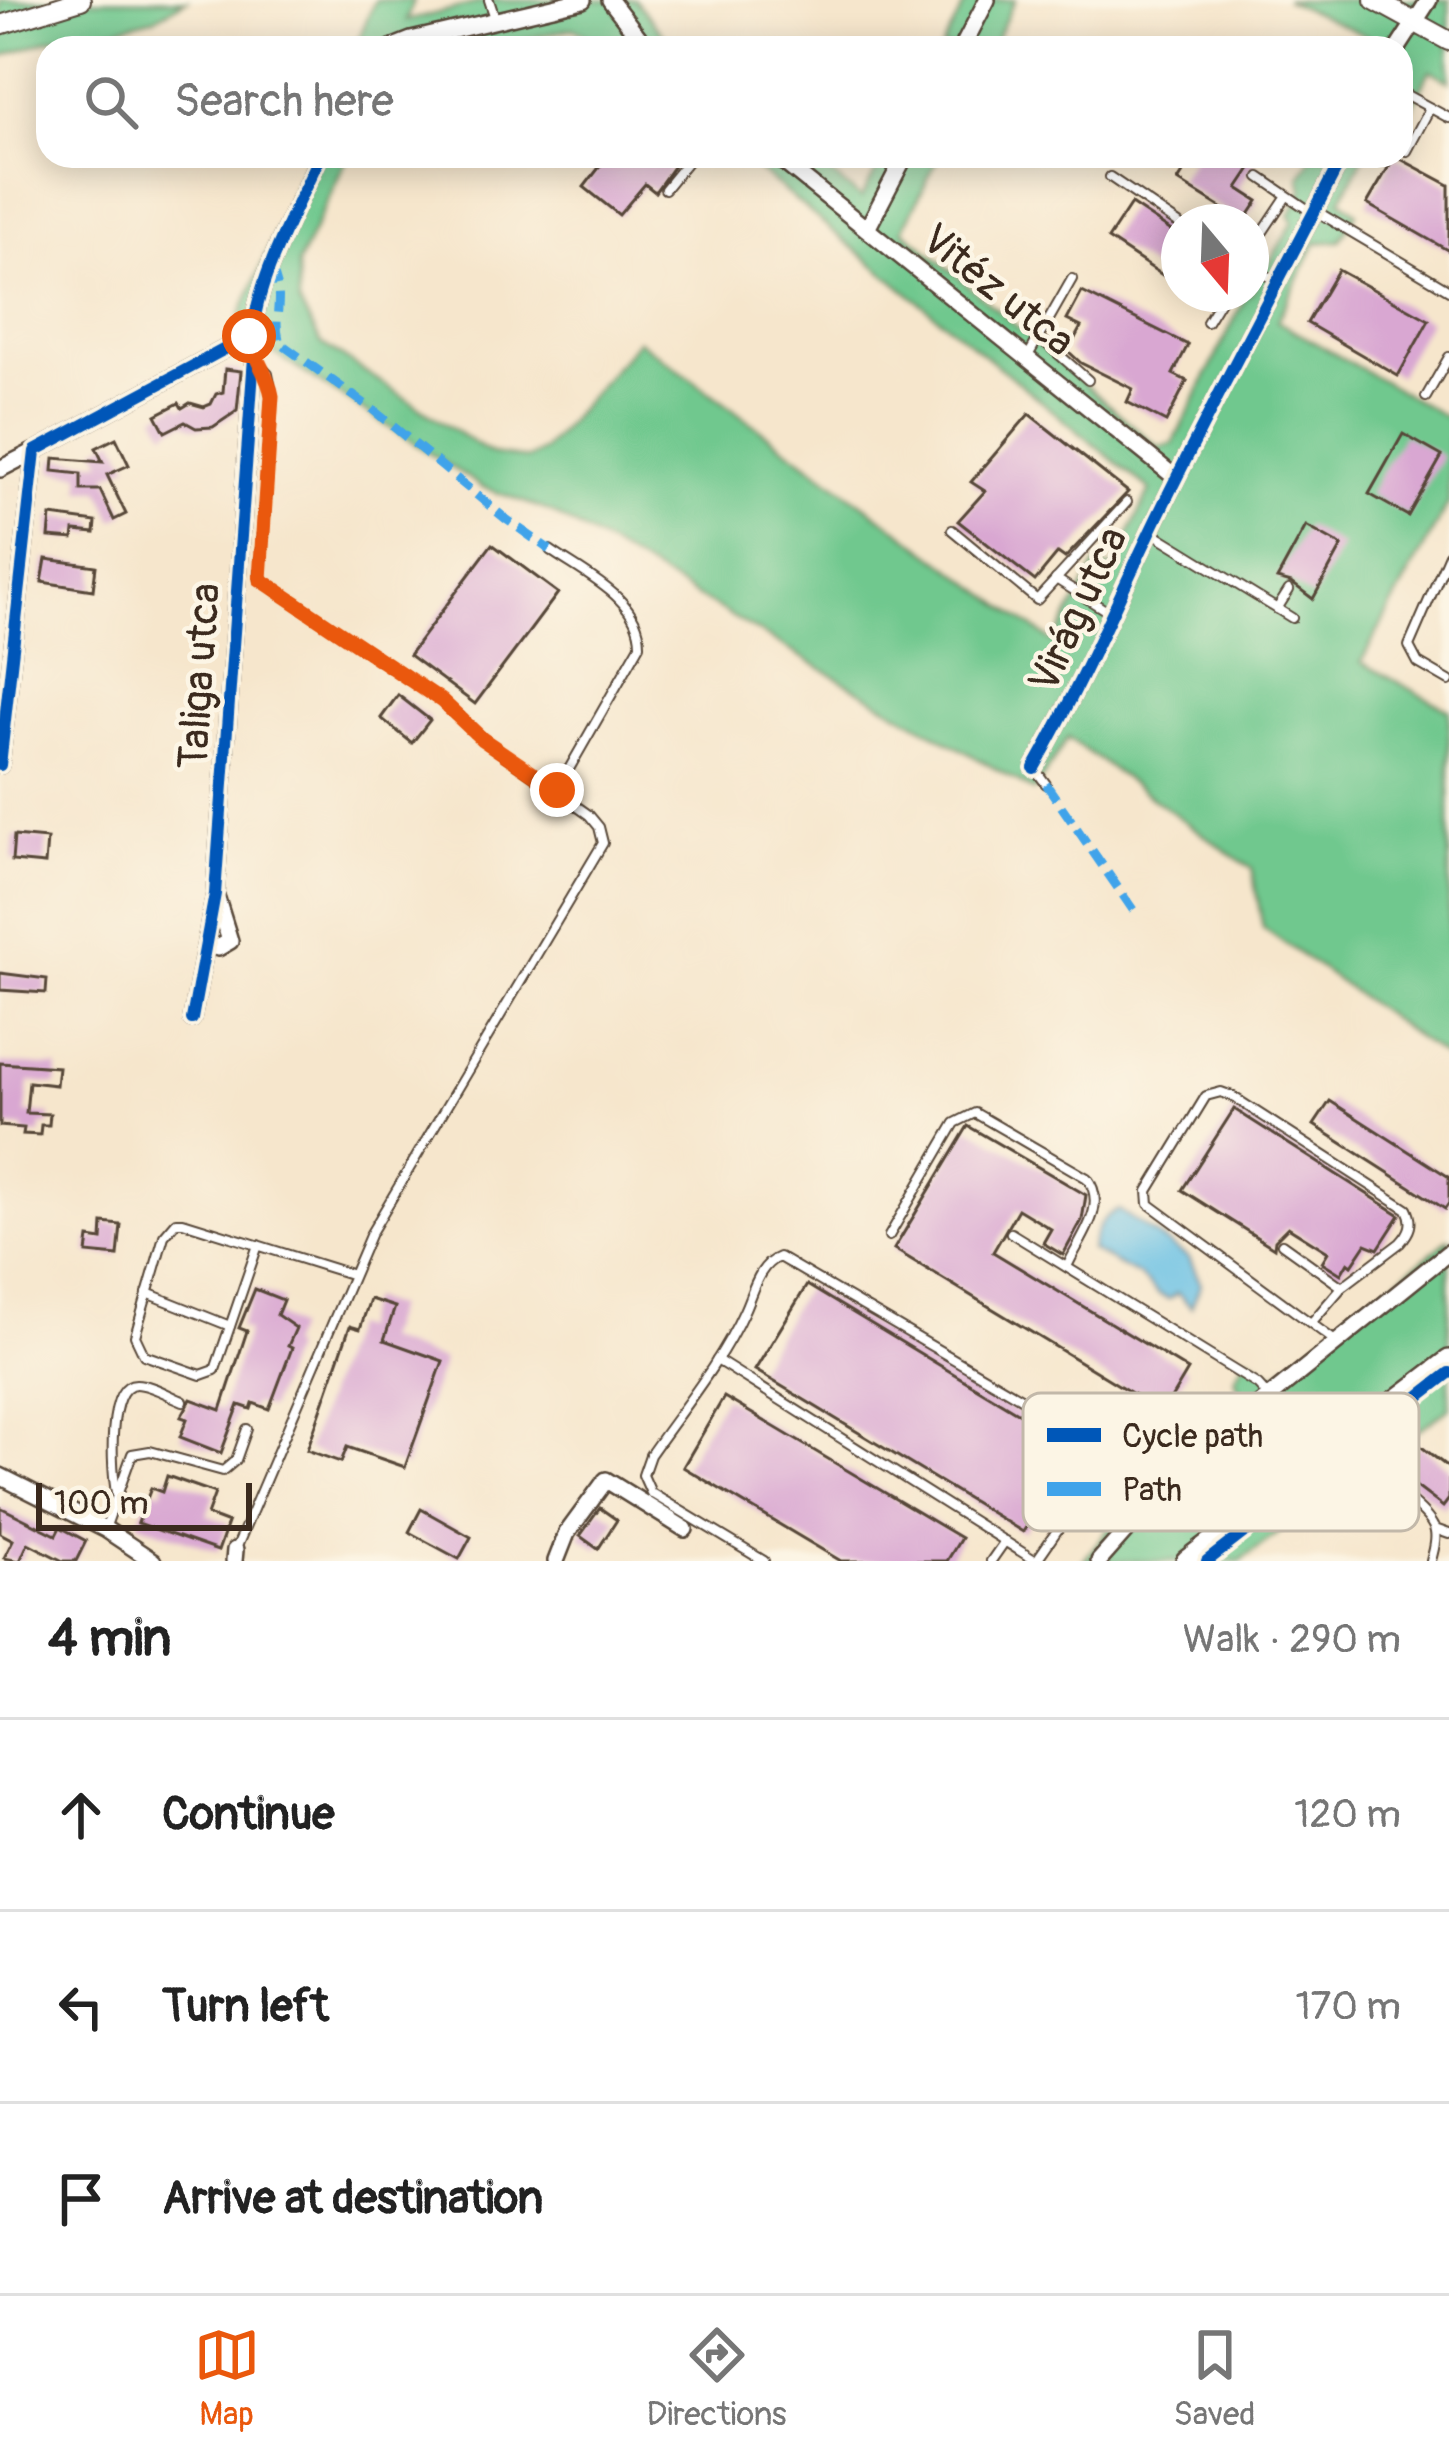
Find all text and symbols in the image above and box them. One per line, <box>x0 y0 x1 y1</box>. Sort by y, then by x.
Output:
search box <box>36 36 1413 168</box>
icon: search <box>78 69 144 135</box>
text: Search here <box>174 74 394 130</box>
north arrow <box>1161 204 1269 312</box>
street label: Vitéz utca <box>911 213 1085 368</box>
route start <box>222 309 276 363</box>
street label: Virág utca <box>1018 519 1140 701</box>
street label: Taliga utca <box>168 581 232 771</box>
route end <box>530 763 584 817</box>
legend <box>1023 1393 1419 1531</box>
text: Cycle path <box>1122 1416 1263 1457</box>
text: Path <box>1122 1470 1182 1511</box>
scale bar <box>36 1477 252 1530</box>
text: 100 m <box>54 1483 148 1524</box>
text: 4 min <box>48 1607 171 1671</box>
text: Walk · 290 m <box>1183 1615 1401 1664</box>
icon: ahead <box>48 1782 114 1848</box>
text: Continue <box>162 1787 335 1843</box>
text: 120 m <box>1294 1790 1401 1839</box>
icon: left <box>48 1974 114 2040</box>
text: Turn left <box>162 1979 329 2035</box>
text: 170 m <box>1295 1982 1401 2031</box>
icon: arrive <box>48 2166 114 2232</box>
text: Arrive at destination <box>162 2171 543 2227</box>
tab: Map <box>194 2322 260 2435</box>
tab: Directions <box>647 2322 787 2435</box>
tab: Saved <box>1174 2322 1255 2435</box>

